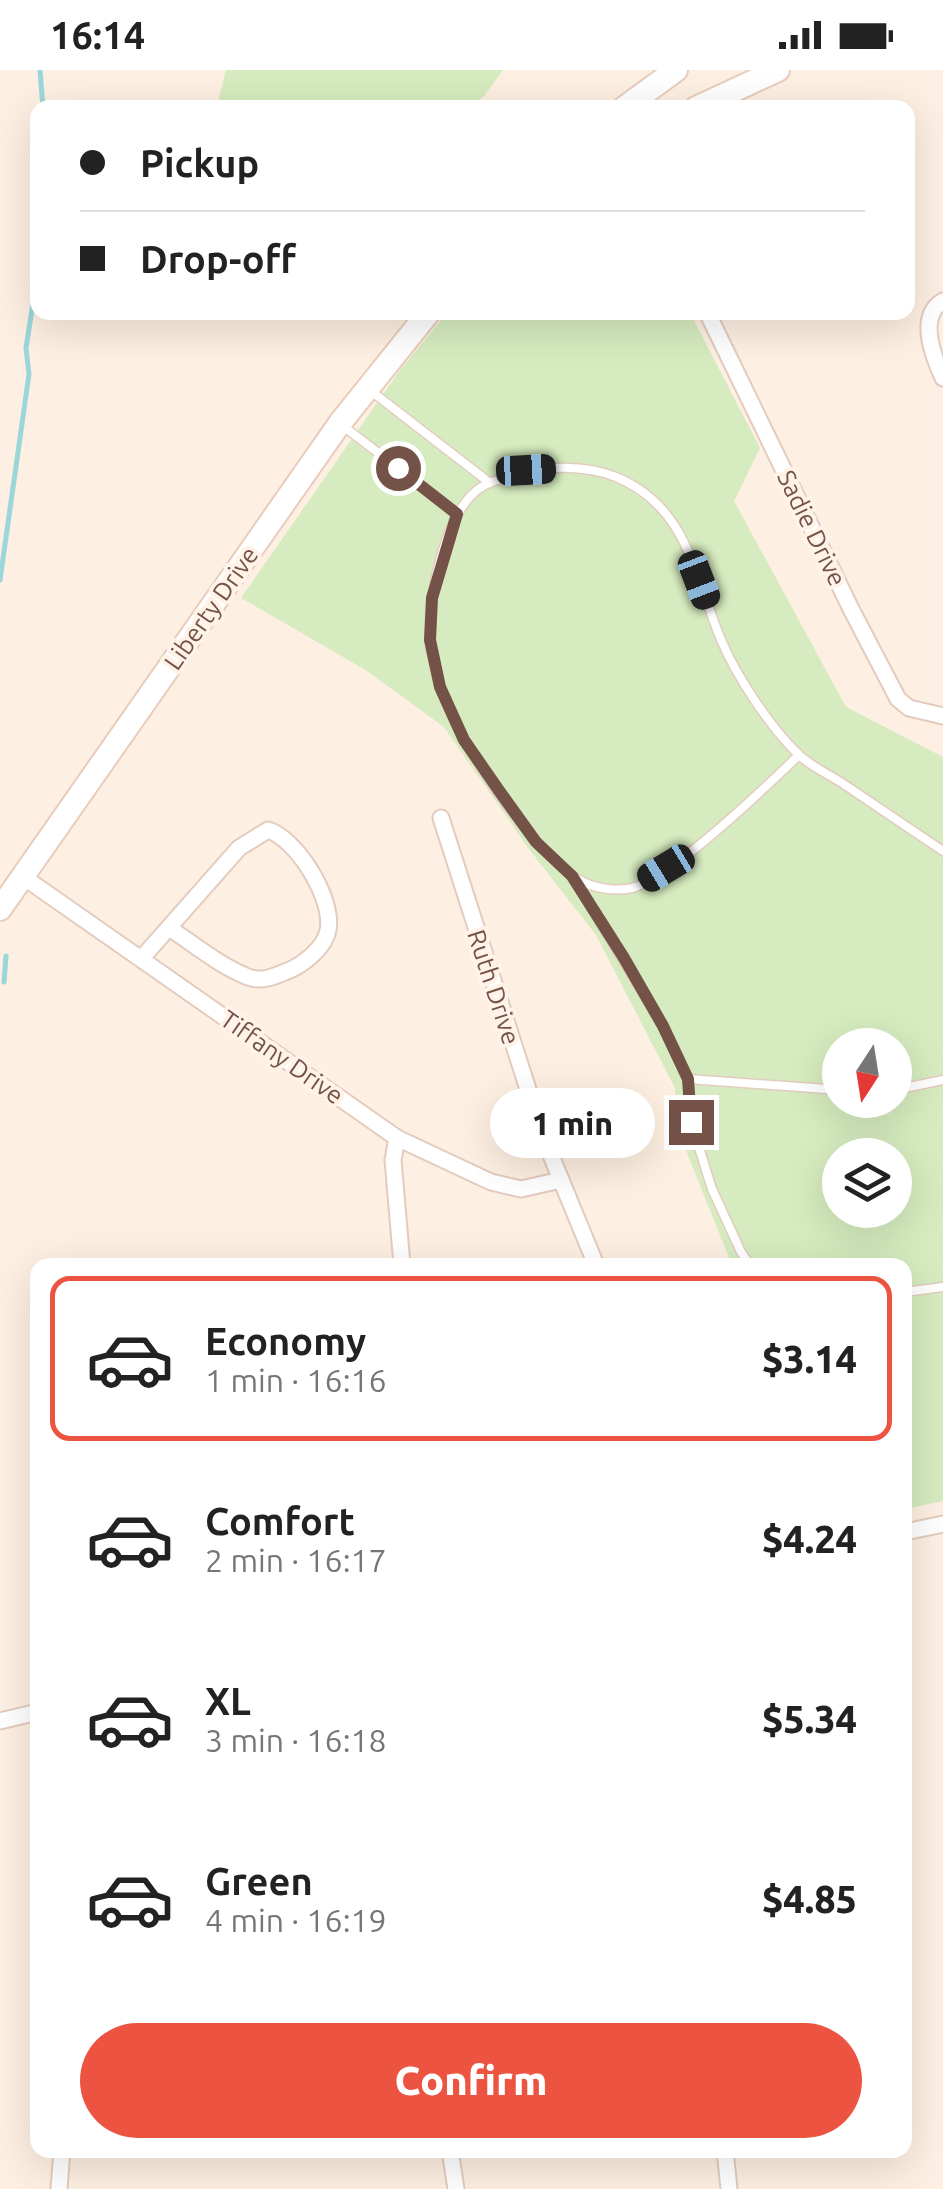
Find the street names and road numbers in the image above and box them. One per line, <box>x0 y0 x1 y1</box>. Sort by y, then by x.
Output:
street label: Sadie Drive <box>772 466 852 590</box>
street label: Liberty Drive <box>158 541 264 675</box>
street label: Ruth Drive <box>462 926 526 1048</box>
street label: Tiffany Drive <box>215 1004 349 1110</box>

